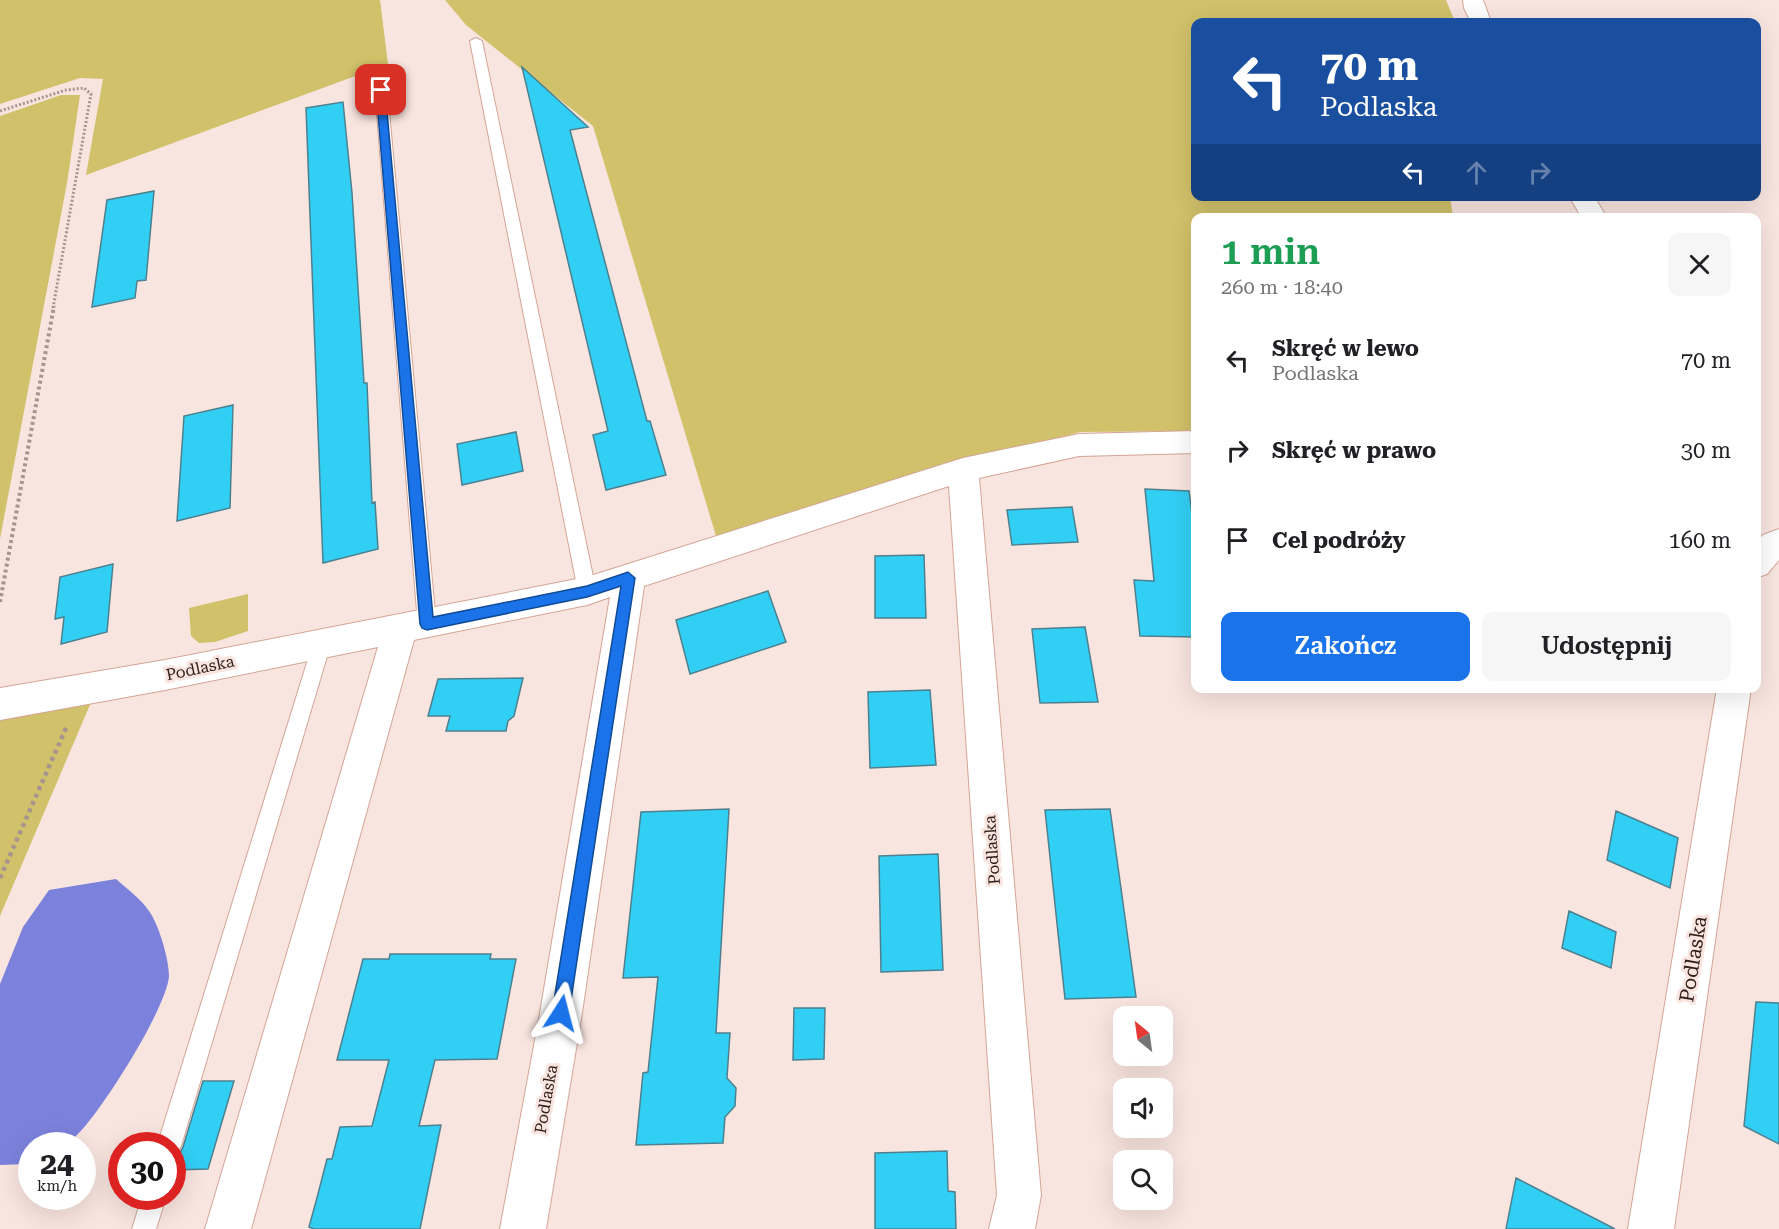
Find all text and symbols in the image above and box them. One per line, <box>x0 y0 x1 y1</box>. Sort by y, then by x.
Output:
text: 70 m <box>1320 41 1418 90</box>
icon: left <box>1221 42 1299 120</box>
pin <box>355 64 406 115</box>
icon: arrive <box>364 73 397 106</box>
text: Podlaska <box>1320 91 1437 123</box>
icon: left <box>1397 156 1430 189</box>
icon: ahead <box>1460 156 1493 189</box>
icon: right <box>1523 156 1556 189</box>
text: 1 min <box>1221 231 1320 273</box>
button: close <box>1668 233 1731 296</box>
text: 260 m · 18:40 <box>1221 275 1343 299</box>
text: Skręć w lewo <box>1272 336 1419 361</box>
icon: left <box>1221 344 1254 377</box>
text: 70 m <box>1681 348 1731 373</box>
text: Podlaska <box>1272 361 1359 385</box>
icon: right <box>1221 434 1254 467</box>
text: Skręć w prawo <box>1272 438 1436 463</box>
text: 30 m <box>1681 438 1731 463</box>
icon: arrive <box>1221 524 1254 557</box>
text: Cel podróży <box>1272 528 1406 553</box>
text: 160 m <box>1668 528 1731 553</box>
button: Zakończ <box>1221 612 1470 681</box>
button: Udostępnij <box>1482 612 1731 681</box>
street label: Podlaska <box>164 651 236 685</box>
street label: Podlaska <box>980 814 1004 885</box>
street label: Podlaska <box>1674 914 1712 1004</box>
position arrow <box>529 981 593 1045</box>
north arrow <box>1113 1006 1173 1066</box>
map controls <box>1113 1006 1173 1210</box>
street label: Podlaska <box>531 1063 561 1135</box>
button: sound <box>1113 1078 1173 1138</box>
speed limit sign: 30 <box>108 1132 186 1210</box>
text: 24 <box>40 1146 74 1181</box>
button: search <box>1113 1150 1173 1210</box>
text: km/h <box>37 1177 77 1195</box>

